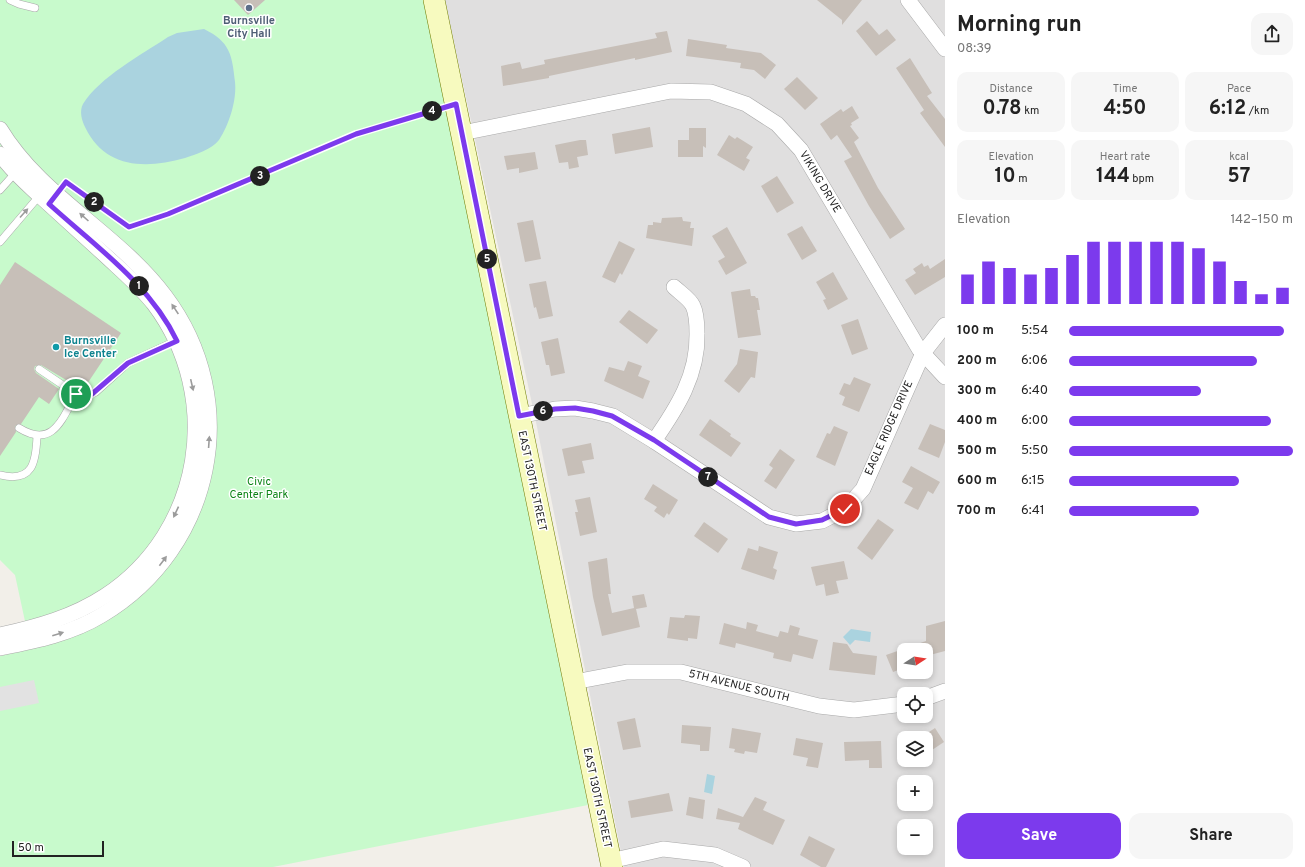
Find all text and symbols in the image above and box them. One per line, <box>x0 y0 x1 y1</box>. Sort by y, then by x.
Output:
marker: Burnsville City Hall <box>244 3 254 13</box>
text: Morning run <box>957 12 1082 39</box>
button: share <box>1251 13 1293 55</box>
place label: Burnsville City Hall <box>223 14 275 41</box>
text: 08:39 <box>957 41 992 57</box>
text: Distance <box>989 82 1033 96</box>
text: Time <box>1113 82 1137 96</box>
text: Pace <box>1227 82 1251 96</box>
text: 0.78 <box>983 96 1022 122</box>
text: 4:50 <box>1103 96 1147 122</box>
text: 6:12 <box>1209 96 1246 122</box>
pin: 4 <box>422 101 442 121</box>
text: 4 <box>428 104 436 118</box>
text: km <box>1022 104 1039 118</box>
text: /km <box>1246 104 1269 118</box>
street label: VIKING DRIVE <box>796 148 844 216</box>
text: Elevation <box>988 150 1034 164</box>
text: Heart rate <box>1100 150 1150 164</box>
text: kcal <box>1229 150 1249 164</box>
text: 10 <box>994 164 1016 190</box>
text: 144 <box>1096 164 1130 190</box>
text: 57 <box>1228 164 1250 190</box>
pin: 3 <box>250 166 270 186</box>
text: 3 <box>257 169 263 183</box>
text: m <box>1016 172 1028 186</box>
text: bpm <box>1130 172 1154 186</box>
pin: 2 <box>84 192 104 212</box>
text: 2 <box>91 195 97 209</box>
one-way arrow <box>19 208 28 218</box>
one-way arrow <box>78 212 89 221</box>
text: Elevation <box>957 212 1010 228</box>
text: 142–150 m <box>1230 212 1293 228</box>
pin: 5 <box>477 249 497 269</box>
text: 5 <box>484 252 490 266</box>
pin: 1 <box>129 276 149 296</box>
text: 1 <box>137 279 141 293</box>
one-way arrow <box>171 303 178 315</box>
text: 100 m <box>957 323 994 339</box>
text: 5:54 <box>1021 323 1048 339</box>
place label: Burnsville Ice Center <box>64 334 117 361</box>
marker: Burnsville Ice Center <box>51 342 61 352</box>
text: 200 m <box>957 353 997 369</box>
text: 6:06 <box>1021 353 1048 369</box>
pin <box>59 377 93 411</box>
street label: EAGLE RIDGE DRIVE <box>862 378 916 478</box>
one-way arrow <box>189 379 195 391</box>
icon: arrive <box>65 383 87 405</box>
text: 300 m <box>957 383 996 399</box>
text: 6:40 <box>1021 383 1048 399</box>
pin: 6 <box>533 401 553 421</box>
text: 6 <box>540 404 546 418</box>
text: 400 m <box>957 413 997 429</box>
text: 6:00 <box>1021 413 1048 429</box>
street label: EAST 130TH STREET <box>515 429 549 533</box>
one-way arrow <box>206 436 213 448</box>
text: 500 m <box>957 443 997 459</box>
text: 5:50 <box>1021 443 1048 459</box>
pin: 7 <box>698 467 718 487</box>
text: 7 <box>705 470 711 484</box>
text: 600 m <box>957 473 997 489</box>
text: 6:15 <box>1021 473 1045 489</box>
park label: Civic Center Park <box>230 475 289 502</box>
pin <box>828 492 862 526</box>
icon: check <box>834 498 856 520</box>
text: 700 m <box>957 503 996 519</box>
text: 6:41 <box>1021 503 1045 519</box>
one-way arrow <box>173 506 179 517</box>
one-way arrow <box>159 556 167 567</box>
one-way arrow <box>52 631 64 637</box>
north arrow <box>897 643 933 679</box>
map controls <box>897 643 933 855</box>
street label: 5TH AVENUE SOUTH <box>687 667 791 705</box>
button: locate <box>897 687 933 723</box>
button: layers <box>897 731 933 767</box>
street label: EAST 130TH STREET <box>580 746 614 850</box>
button: + <box>897 775 933 811</box>
button: Save <box>957 813 1121 859</box>
button: Share <box>1129 813 1293 859</box>
button: − <box>897 819 933 855</box>
scale bar <box>12 839 104 858</box>
text: 50 m <box>18 841 44 855</box>

